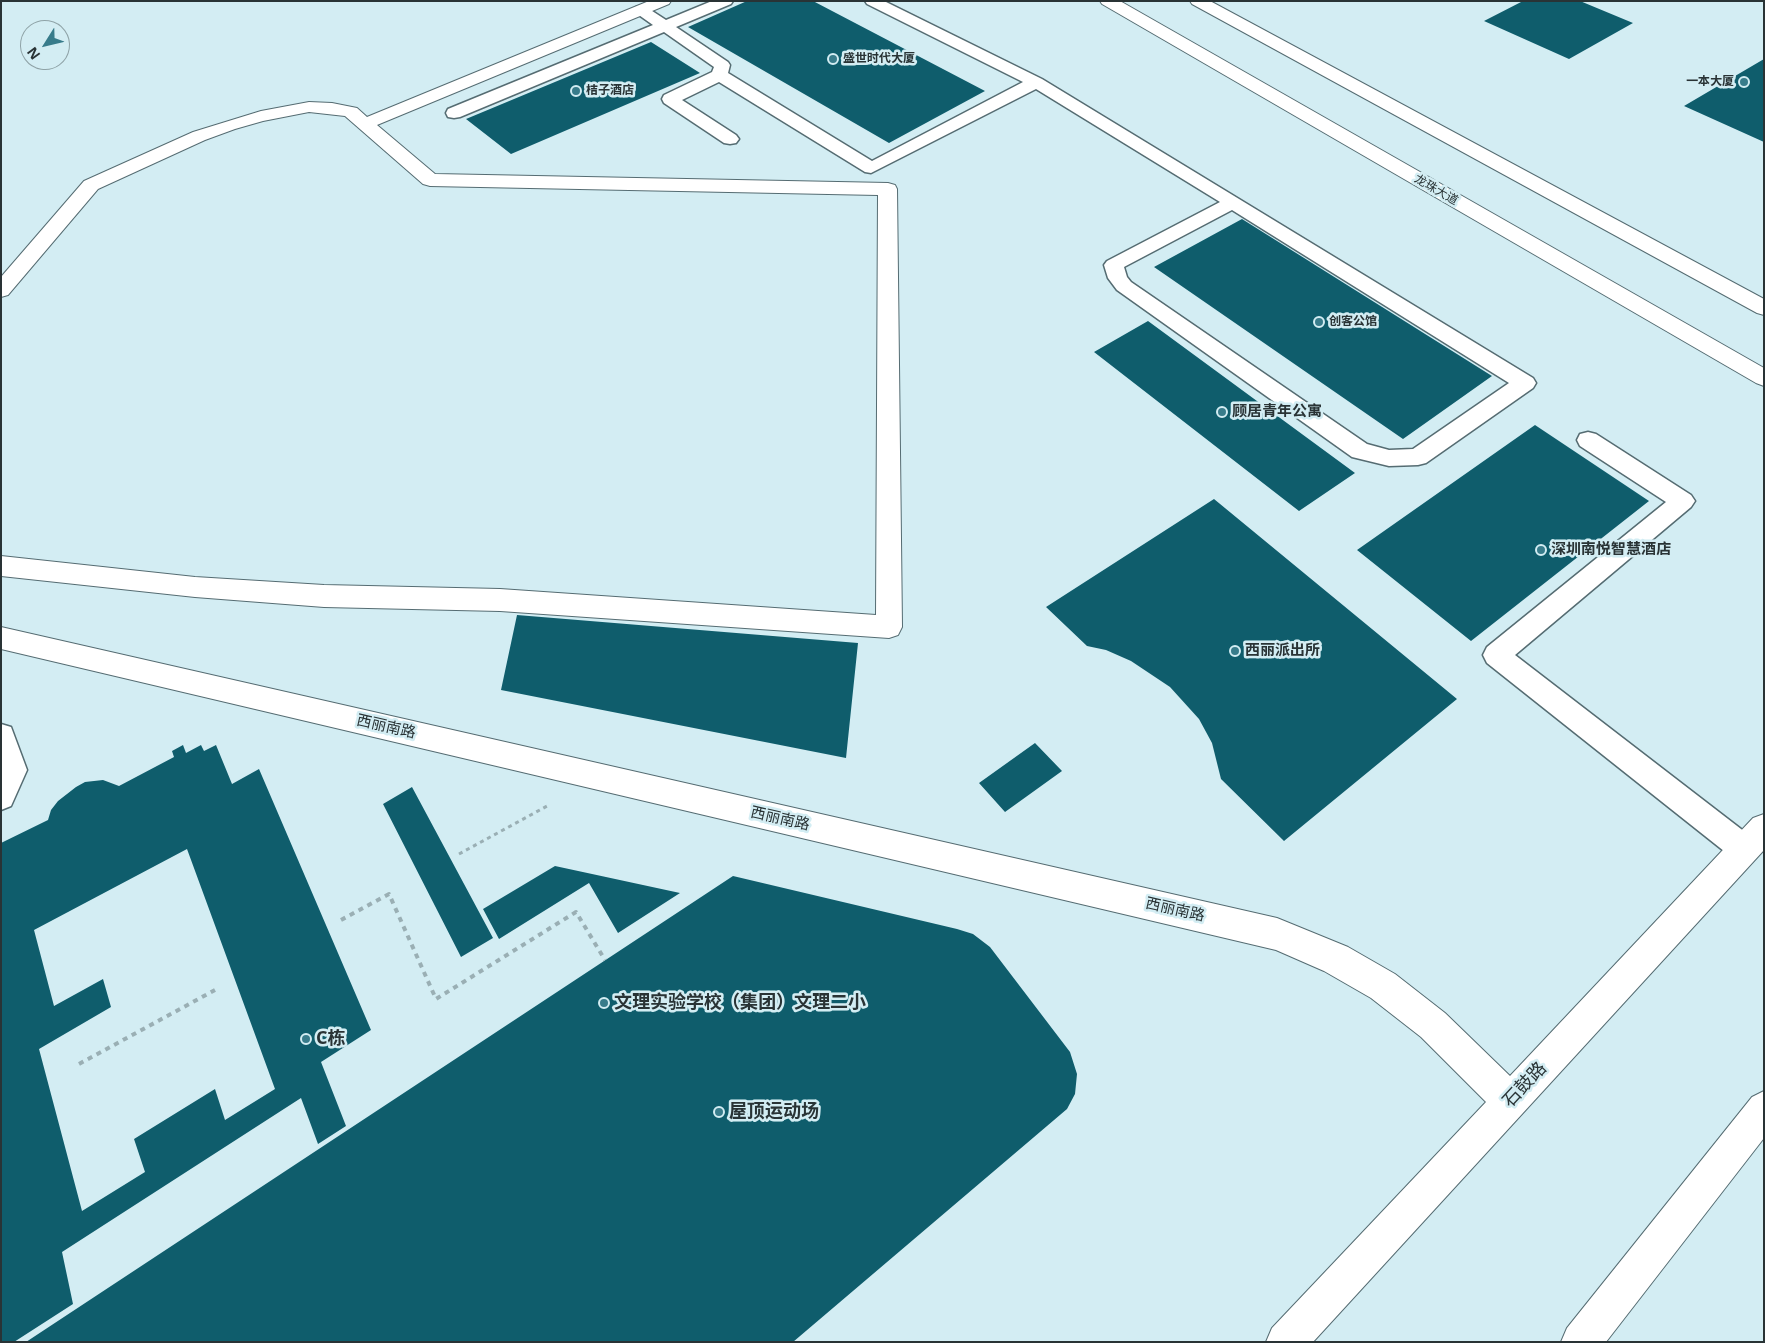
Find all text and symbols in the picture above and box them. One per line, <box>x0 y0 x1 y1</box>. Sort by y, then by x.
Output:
north arrow <box>20 20 70 70</box>
text: N <box>22 43 44 64</box>
place label: 盛世时代大厦 <box>843 52 915 66</box>
marker: 盛世时代大厦 <box>827 53 839 65</box>
place label: 一本大厦 <box>1686 75 1734 89</box>
marker: 一本大厦 <box>1738 76 1750 88</box>
place label: 桔子酒店 <box>586 84 634 98</box>
marker: 桔子酒店 <box>570 85 582 97</box>
street label: 龙珠大道 <box>1412 172 1460 208</box>
place label: 创客公馆 <box>1329 315 1377 329</box>
marker: 创客公馆 <box>1313 316 1325 328</box>
place label: 顾居青年公寓 <box>1232 403 1322 421</box>
marker: 顾居青年公寓 <box>1216 406 1228 418</box>
place label: 深圳南悦智慧酒店 <box>1551 541 1671 559</box>
marker: 深圳南悦智慧酒店 <box>1535 544 1547 556</box>
place label: 西丽派出所 <box>1245 642 1320 660</box>
marker: 西丽派出所 <box>1229 645 1241 657</box>
street label: 西丽南路 <box>355 711 417 743</box>
street label: 西丽南路 <box>749 803 811 835</box>
street label: 西丽南路 <box>1144 894 1206 926</box>
place label: 文理实验学校（集团）文理二小 <box>614 992 866 1014</box>
marker: 文理实验学校（集团）文理二小 <box>598 997 610 1009</box>
place label: C栋 <box>316 1028 345 1050</box>
marker: C栋 <box>300 1033 312 1045</box>
street label: 石鼓路 <box>1499 1058 1551 1112</box>
place label: 屋顶运动场 <box>729 1101 819 1123</box>
marker: 屋顶运动场 <box>713 1106 725 1118</box>

